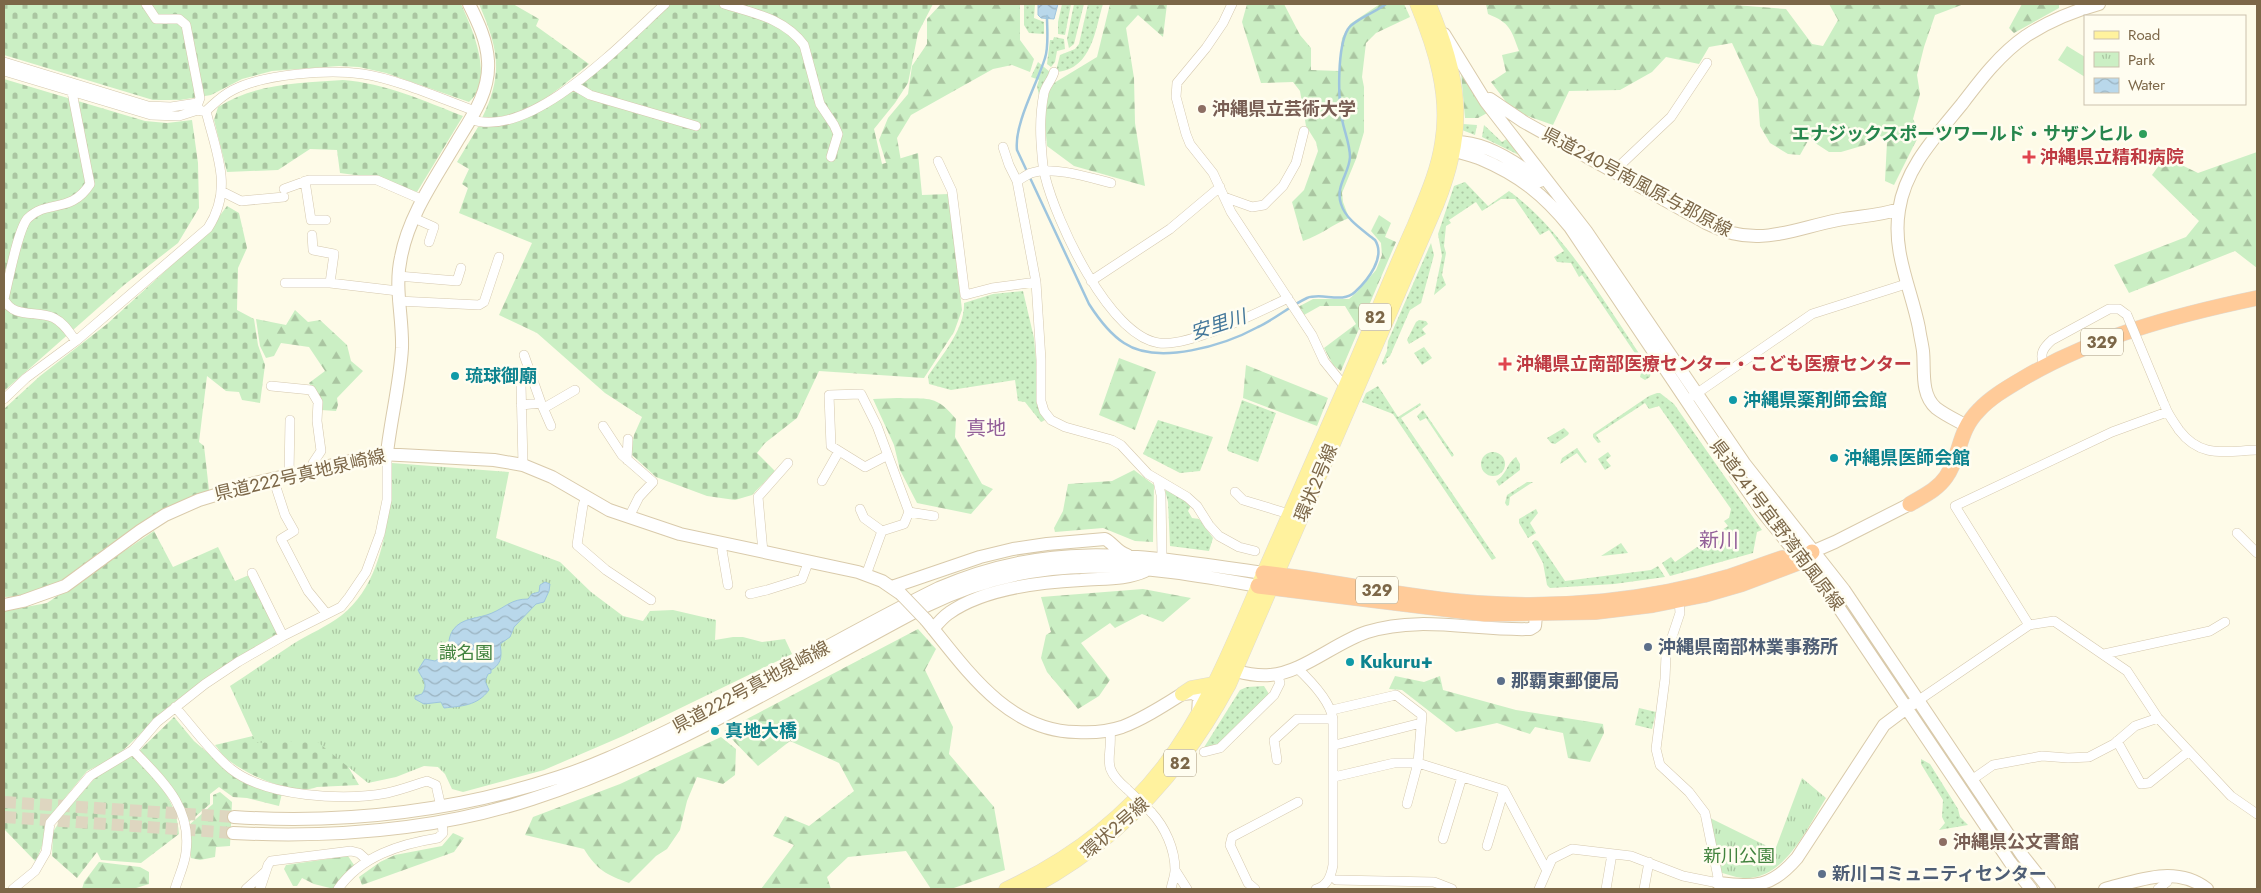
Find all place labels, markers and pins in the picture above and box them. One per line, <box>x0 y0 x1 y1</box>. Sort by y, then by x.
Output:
place label: 沖縄県立芸術大学 <box>1212 96 1356 122</box>
marker: 沖縄県立芸術大学 <box>1196 103 1208 115</box>
place label: エナジックスポーツワールド・サザンヒル <box>1792 121 2133 147</box>
marker: エナジックスポーツワールド・サザンヒル <box>2137 128 2149 140</box>
place label: 沖縄県立精和病院 <box>2040 144 2184 170</box>
marker: 沖縄県立精和病院 <box>2022 150 2036 164</box>
place label: 沖縄県立南部医療センター・こども医療センター <box>1516 351 1912 377</box>
marker: 沖縄県立南部医療センター・こども医療センター <box>1498 357 1512 371</box>
place label: 琉球御廟 <box>465 363 537 389</box>
marker: 琉球御廟 <box>449 370 461 382</box>
place label: 沖縄県薬剤師会館 <box>1743 387 1887 413</box>
marker: 沖縄県薬剤師会館 <box>1727 394 1739 406</box>
place label: 沖縄県医師会館 <box>1844 445 1970 471</box>
marker: 沖縄県医師会館 <box>1828 452 1840 464</box>
place label: 沖縄県南部林業事務所 <box>1658 634 1838 660</box>
marker: 沖縄県南部林業事務所 <box>1642 641 1654 653</box>
place label: Kukuru+ <box>1360 649 1433 675</box>
marker: Kukuru+ <box>1344 656 1356 668</box>
place label: 那覇東郵便局 <box>1511 668 1619 694</box>
marker: 那覇東郵便局 <box>1495 675 1507 687</box>
place label: 真地大橋 <box>725 718 797 744</box>
marker: 真地大橋 <box>709 725 721 737</box>
place label: 沖縄県公文書館 <box>1953 829 2079 855</box>
marker: 沖縄県公文書館 <box>1937 836 1949 848</box>
place label: 新川コミュニティセンター <box>1832 861 2047 887</box>
marker: 新川コミュニティセンター <box>1816 868 1828 880</box>

